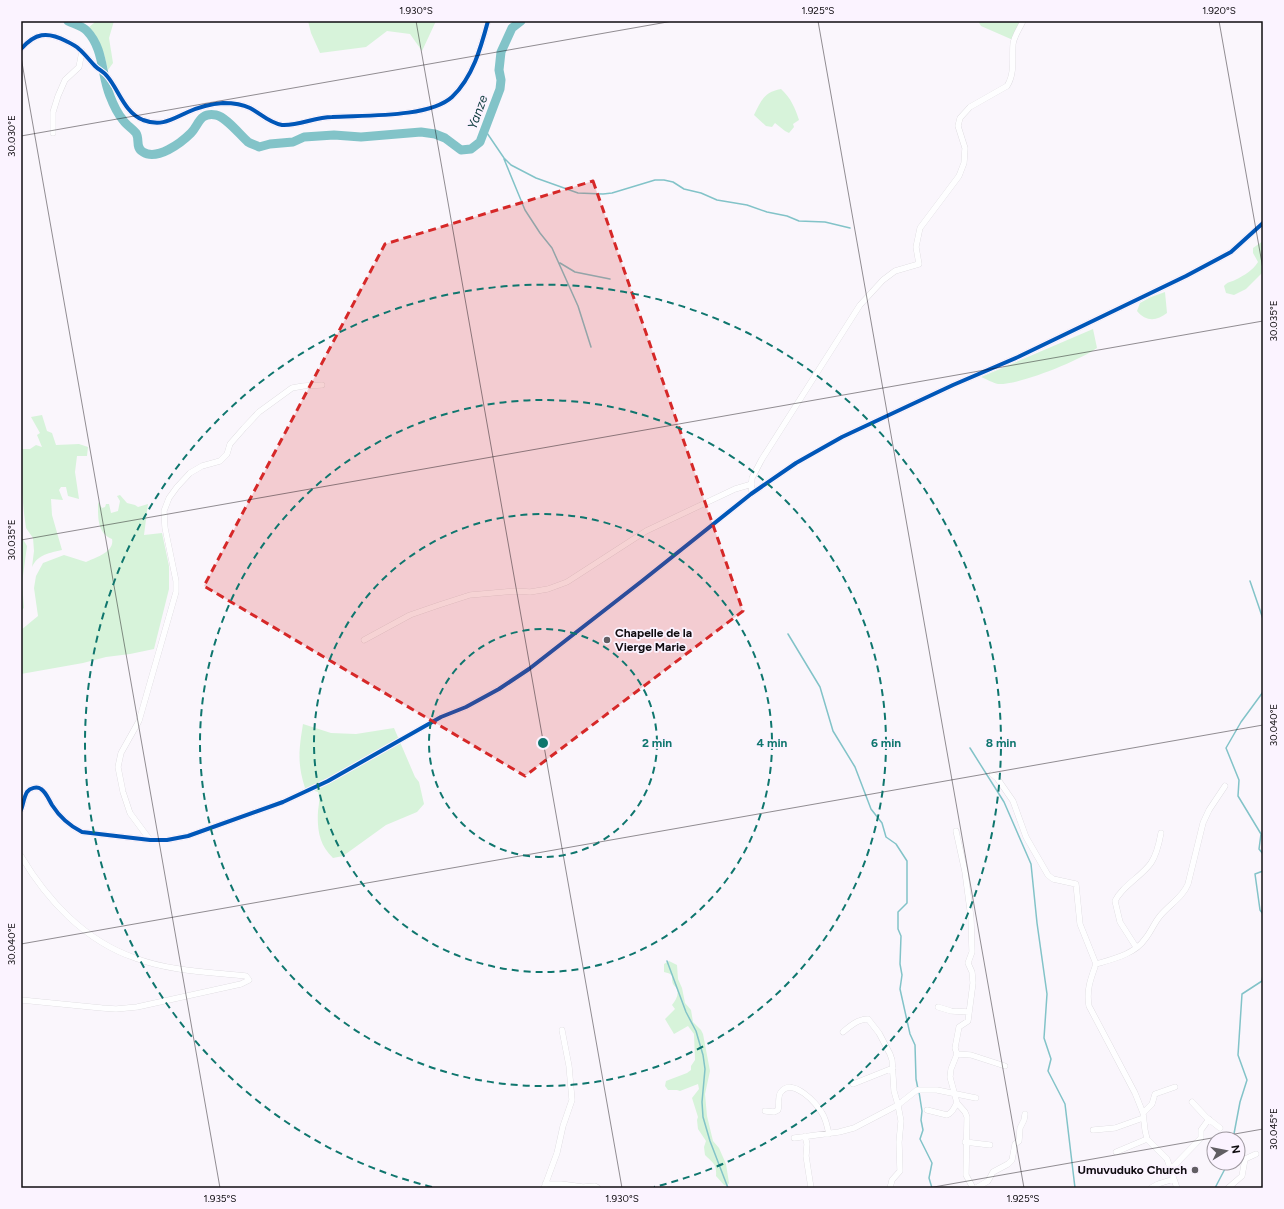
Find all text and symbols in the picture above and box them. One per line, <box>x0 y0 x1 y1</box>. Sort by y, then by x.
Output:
text: 1.930°S <box>399 4 433 17</box>
text: 1.925°S <box>801 4 835 17</box>
text: 1.920°S <box>1202 4 1236 17</box>
water label: Yanze <box>464 93 491 131</box>
text: 30.030°E <box>5 115 18 157</box>
text: 30.035°E <box>1267 300 1280 342</box>
text: 30.035°E <box>5 519 18 561</box>
place label: Chapelle de la Vierge Marie <box>615 626 692 654</box>
marker: Chapelle de la Vierge Marie <box>602 635 612 645</box>
text: 30.040°E <box>1267 704 1280 746</box>
centre of rings <box>536 736 550 750</box>
text: 2 min <box>642 736 672 750</box>
text: 4 min <box>757 736 788 750</box>
text: 6 min <box>871 736 901 750</box>
text: 8 min <box>986 736 1016 750</box>
text: 30.040°E <box>5 923 18 965</box>
text: 30.045°E <box>1267 1108 1280 1150</box>
north arrow <box>1206 1131 1246 1171</box>
text: N <box>1228 1144 1242 1155</box>
place label: Umuvuduko Church <box>1078 1163 1187 1177</box>
marker: Umuvuduko Church <box>1190 1165 1200 1175</box>
text: 1.935°S <box>204 1192 236 1205</box>
text: 1.930°S <box>605 1192 639 1205</box>
text: 1.925°S <box>1006 1192 1040 1205</box>

